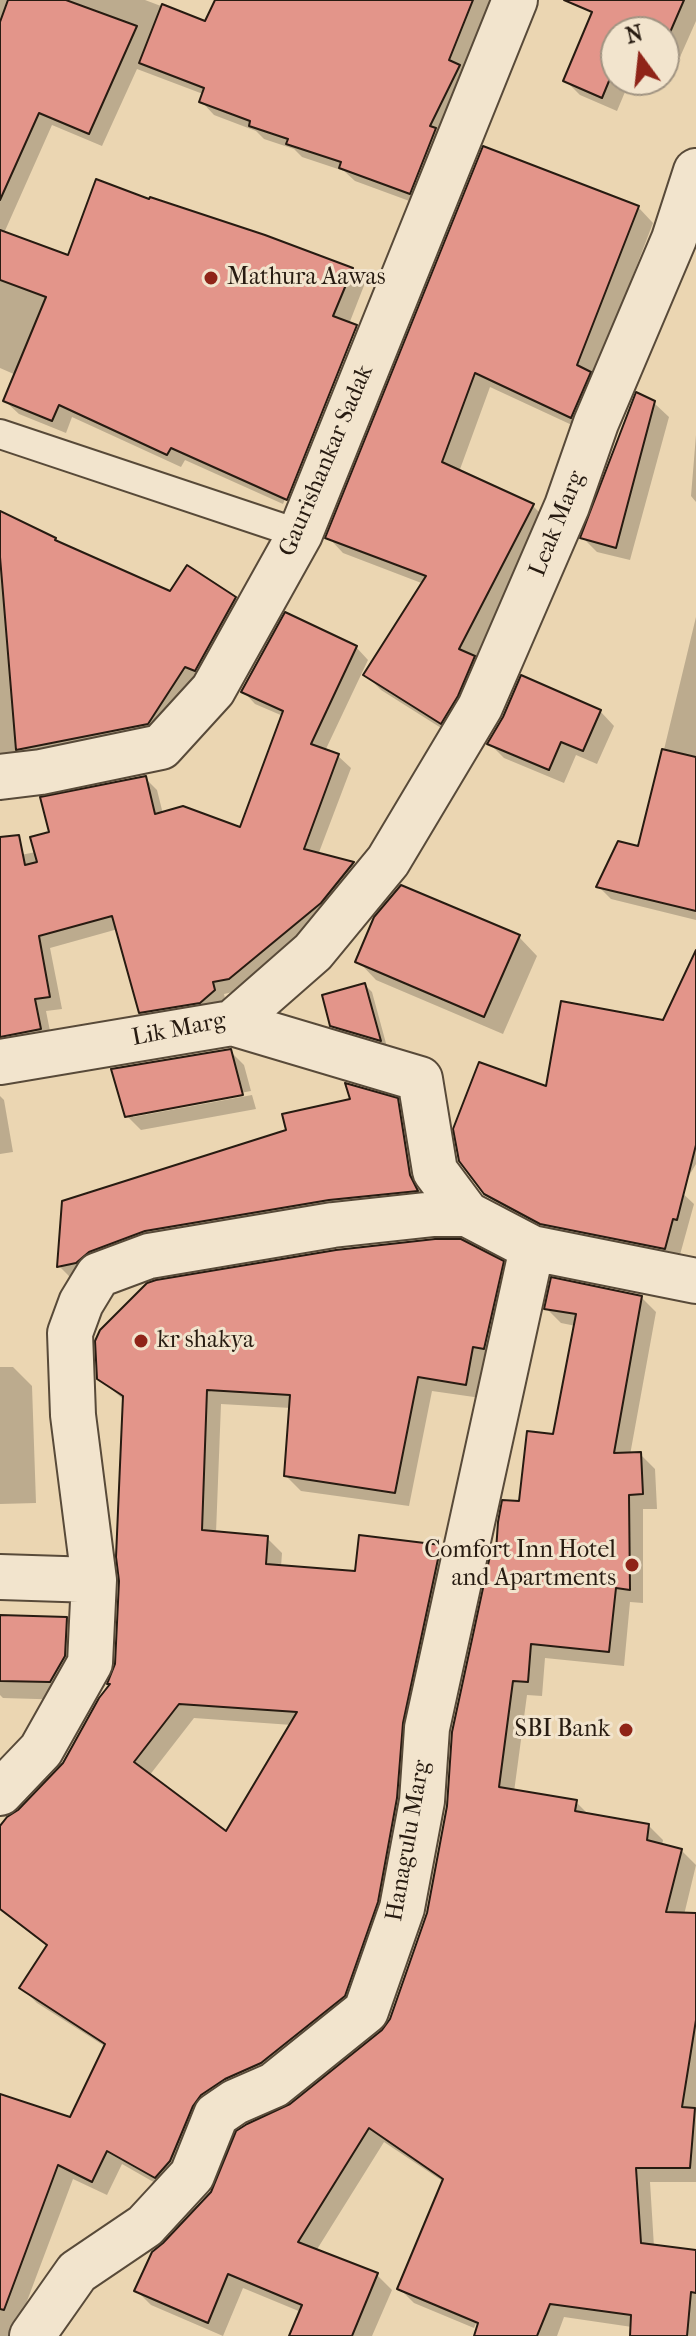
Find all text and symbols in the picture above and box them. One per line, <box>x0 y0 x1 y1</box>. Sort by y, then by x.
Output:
north arrow <box>600 16 680 96</box>
text: N <box>623 20 646 49</box>
place label: Mathura Aawas <box>227 264 386 292</box>
marker: Mathura Aawas <box>202 269 220 287</box>
street label: Gaurishankar Sadak <box>274 361 380 561</box>
street label: Leak Marg <box>524 467 592 581</box>
street label: Lik Marg <box>130 1007 228 1053</box>
place label: kr shakya <box>157 1327 254 1355</box>
marker: kr shakya <box>132 1332 150 1350</box>
place label: Comfort Inn Hotel and Apartments <box>424 1537 616 1593</box>
marker: Comfort Inn Hotel and Apartments <box>623 1556 641 1574</box>
place label: SBI Bank <box>515 1716 610 1744</box>
marker: SBI Bank <box>617 1721 635 1739</box>
street label: Hanagulu Marg <box>381 1758 437 1924</box>

